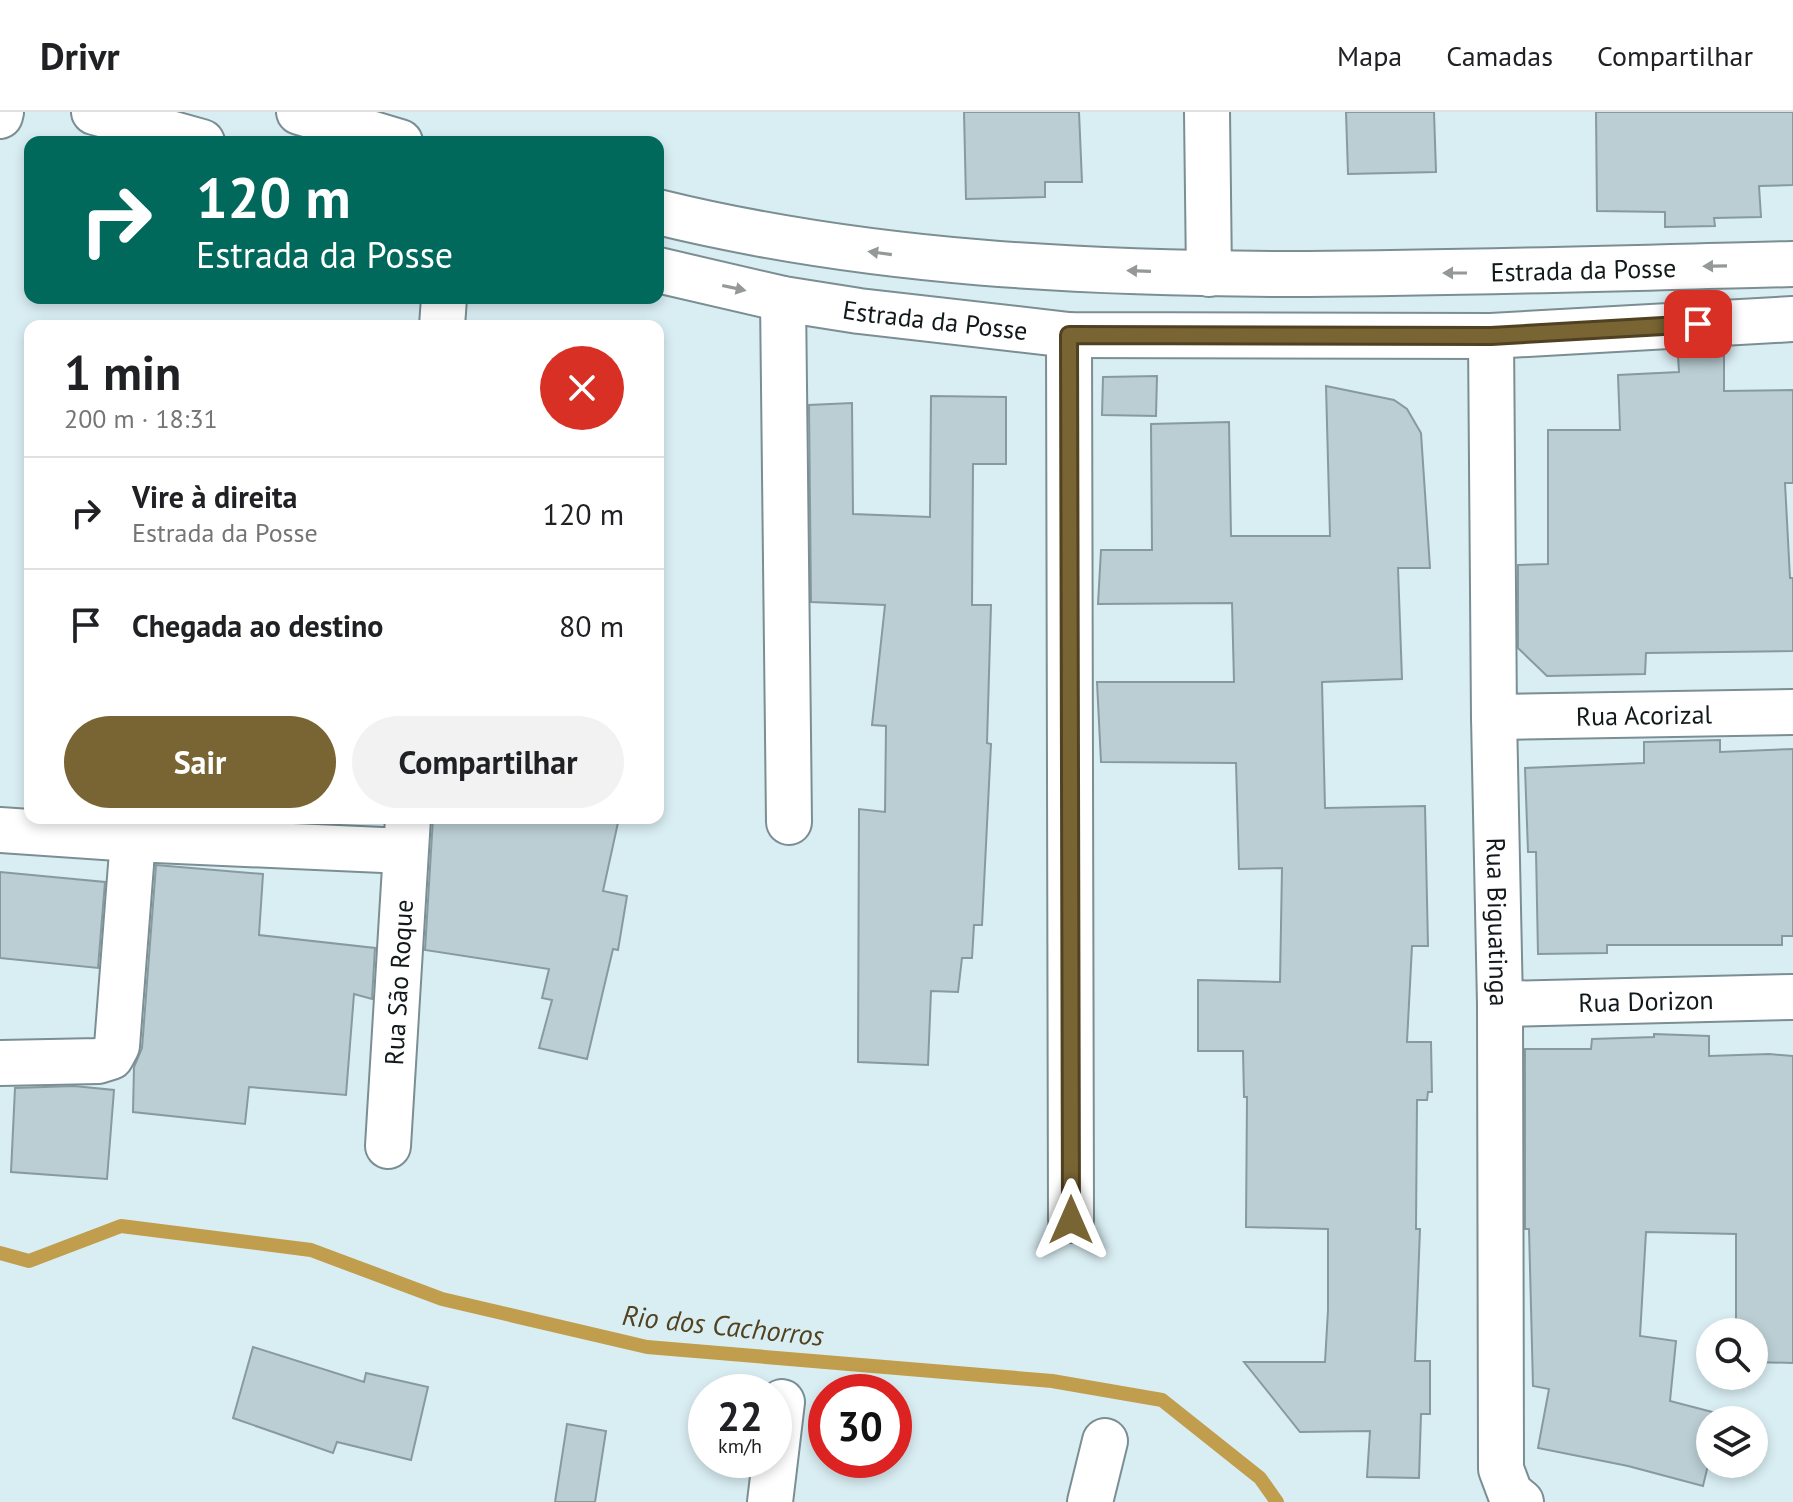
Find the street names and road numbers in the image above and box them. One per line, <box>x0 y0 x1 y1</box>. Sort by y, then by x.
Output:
street label: Estrada da Posse <box>1490 250 1677 288</box>
street label: Estrada da Posse <box>840 292 1029 347</box>
street label: Rua Acorizal <box>1576 697 1713 732</box>
street label: Rua Biguatinga <box>1480 837 1517 1007</box>
street label: Rua São Roque <box>376 898 420 1066</box>
street label: Rua Dorizon <box>1578 982 1714 1019</box>

